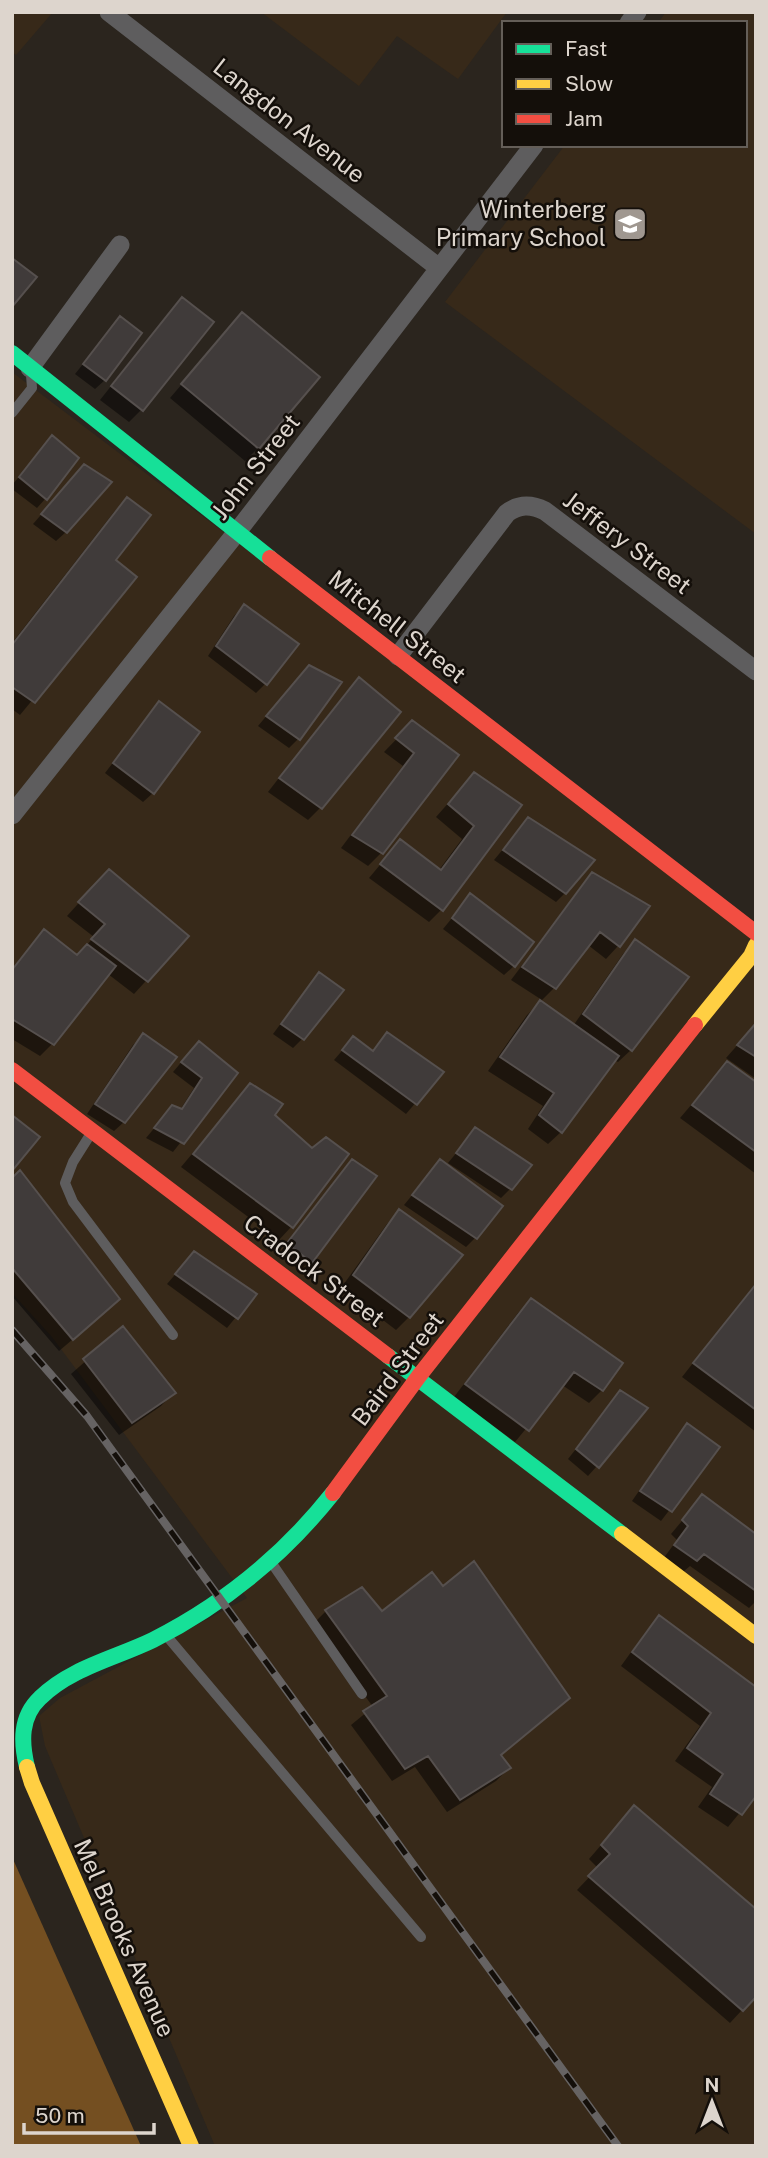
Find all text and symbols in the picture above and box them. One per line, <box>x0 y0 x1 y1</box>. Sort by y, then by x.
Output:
legend <box>502 21 747 147</box>
text: Fast <box>565 36 607 61</box>
street label: Langdon Avenue <box>208 52 371 188</box>
text: Slow <box>565 71 613 96</box>
text: Jam <box>565 106 603 131</box>
place label: Winterberg Primary School <box>436 195 606 251</box>
school or university icon: Winterberg Primary School <box>611 205 649 243</box>
street label: John Street <box>205 408 305 525</box>
street label: Jeffery Street <box>558 485 697 599</box>
street label: Mitchell Street <box>323 564 472 689</box>
street label: Cradock Street <box>239 1208 390 1332</box>
street label: Baird Street <box>345 1306 449 1431</box>
street label: Mel Brooks Avenue <box>69 1834 181 2041</box>
north arrow <box>677 2067 747 2137</box>
text: N <box>705 2074 719 2096</box>
scale bar <box>24 2092 154 2136</box>
text: 50 m <box>35 2103 85 2128</box>

